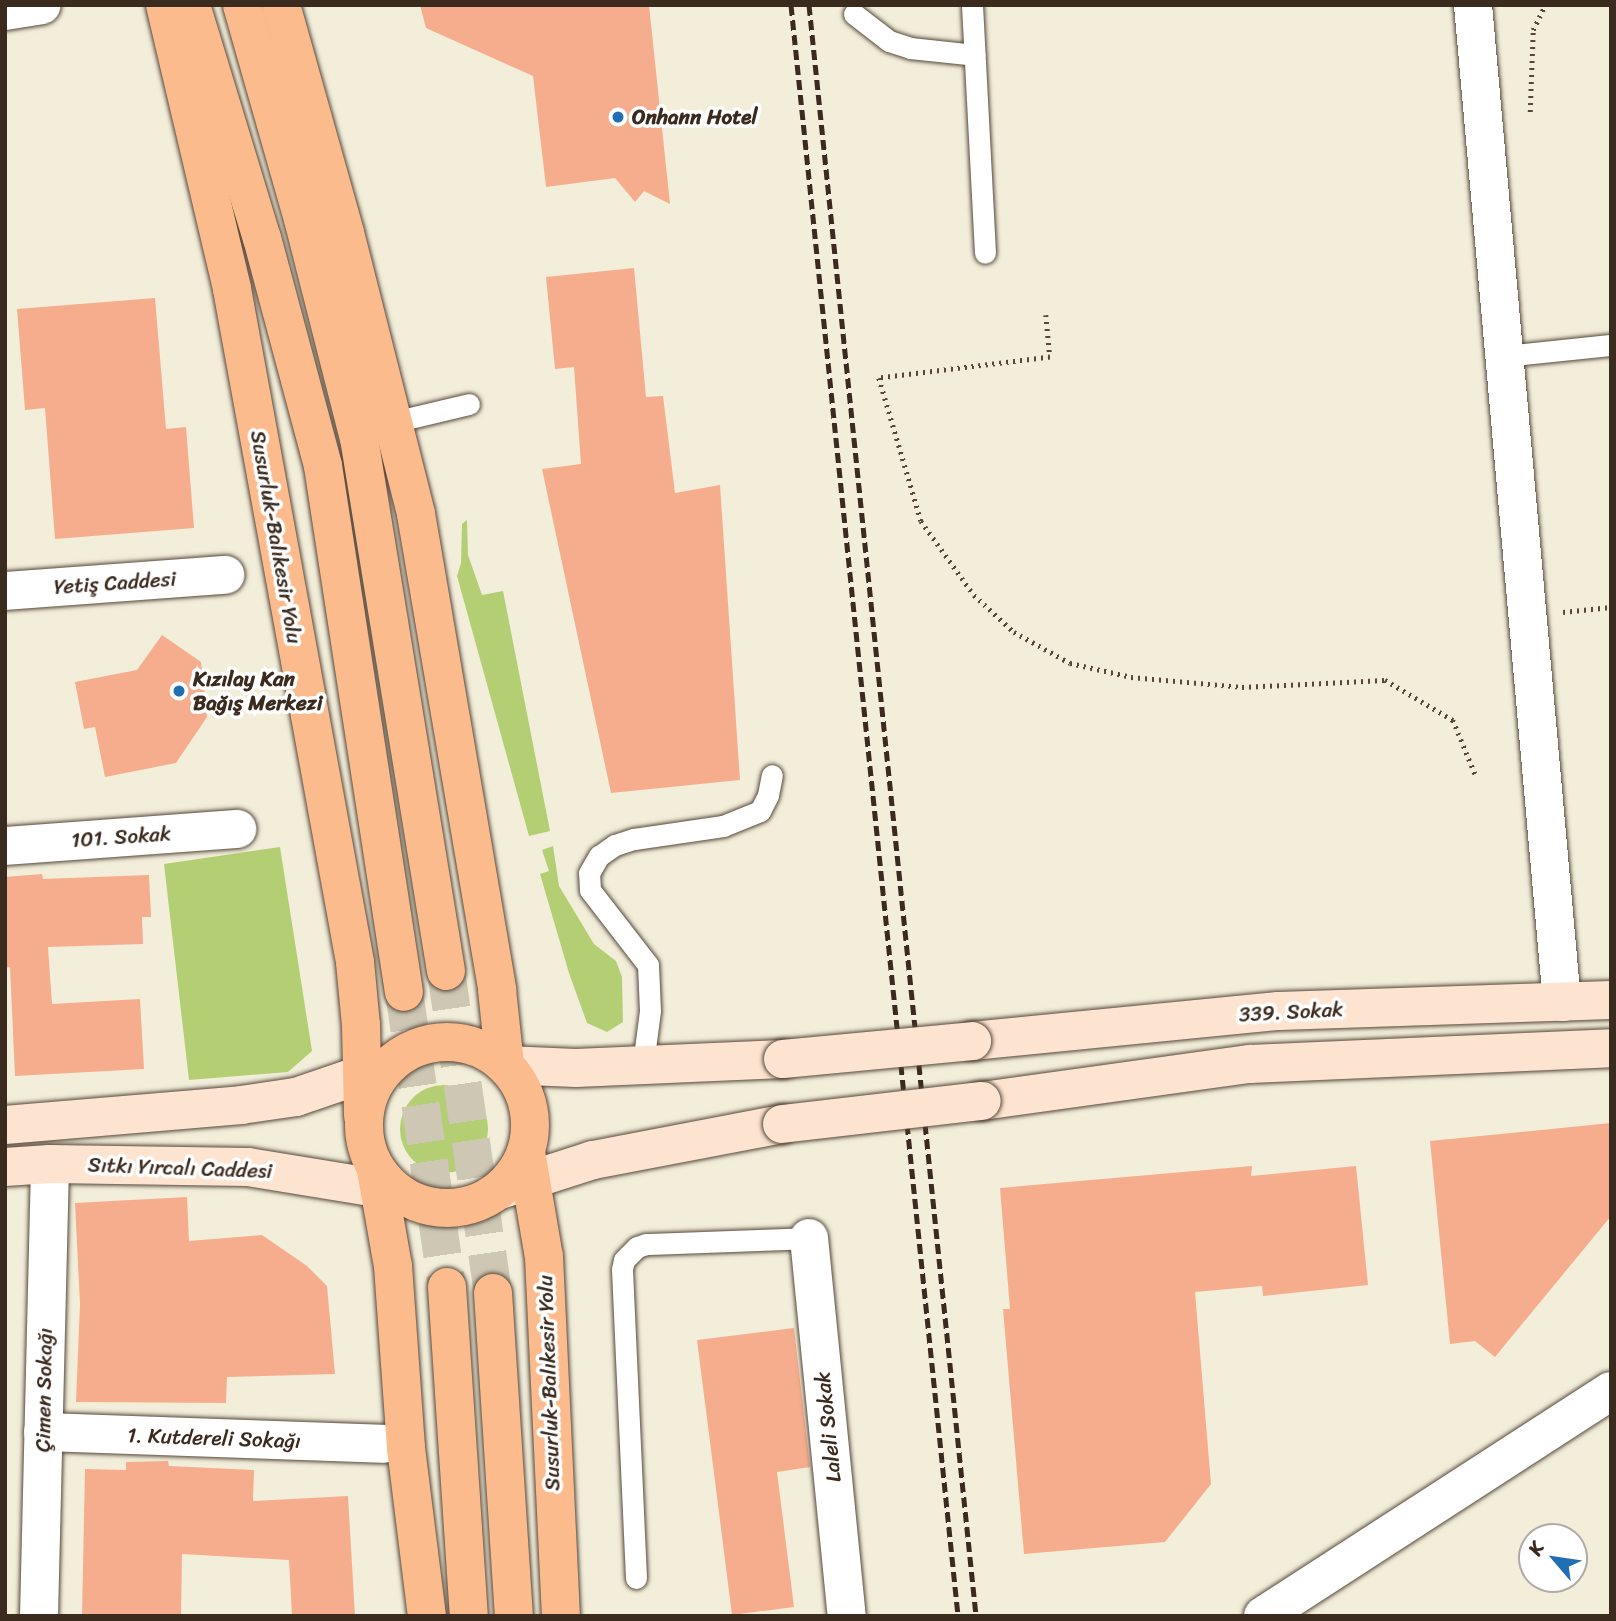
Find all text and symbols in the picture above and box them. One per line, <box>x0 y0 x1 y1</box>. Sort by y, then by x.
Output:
place label: Onhann Hotel <box>632 104 758 130</box>
marker: Onhann Hotel <box>610 109 626 125</box>
street label: Susurluk-Balıkesir Yolu <box>245 428 307 646</box>
street label: Yetiş Caddesi <box>54 566 176 600</box>
place label: Kızılay Kan Bağış Merkezi <box>193 666 323 716</box>
marker: Kızılay Kan Bağış Merkezi <box>171 683 187 699</box>
street label: 101. Sokak <box>70 821 172 853</box>
street label: 339. Sokak <box>1238 997 1344 1027</box>
street label: Sıtkı Yırcalı Caddesi <box>87 1152 273 1184</box>
street label: Susurluk-Balıkesir Yolu <box>533 1274 565 1492</box>
street label: Çimen Sokağı <box>30 1328 58 1452</box>
street label: Laleli Sokak <box>810 1371 846 1483</box>
street label: 1. Kutdereli Sokağı <box>127 1422 301 1454</box>
north arrow <box>1518 1523 1588 1593</box>
text: K <box>1519 1535 1553 1562</box>

